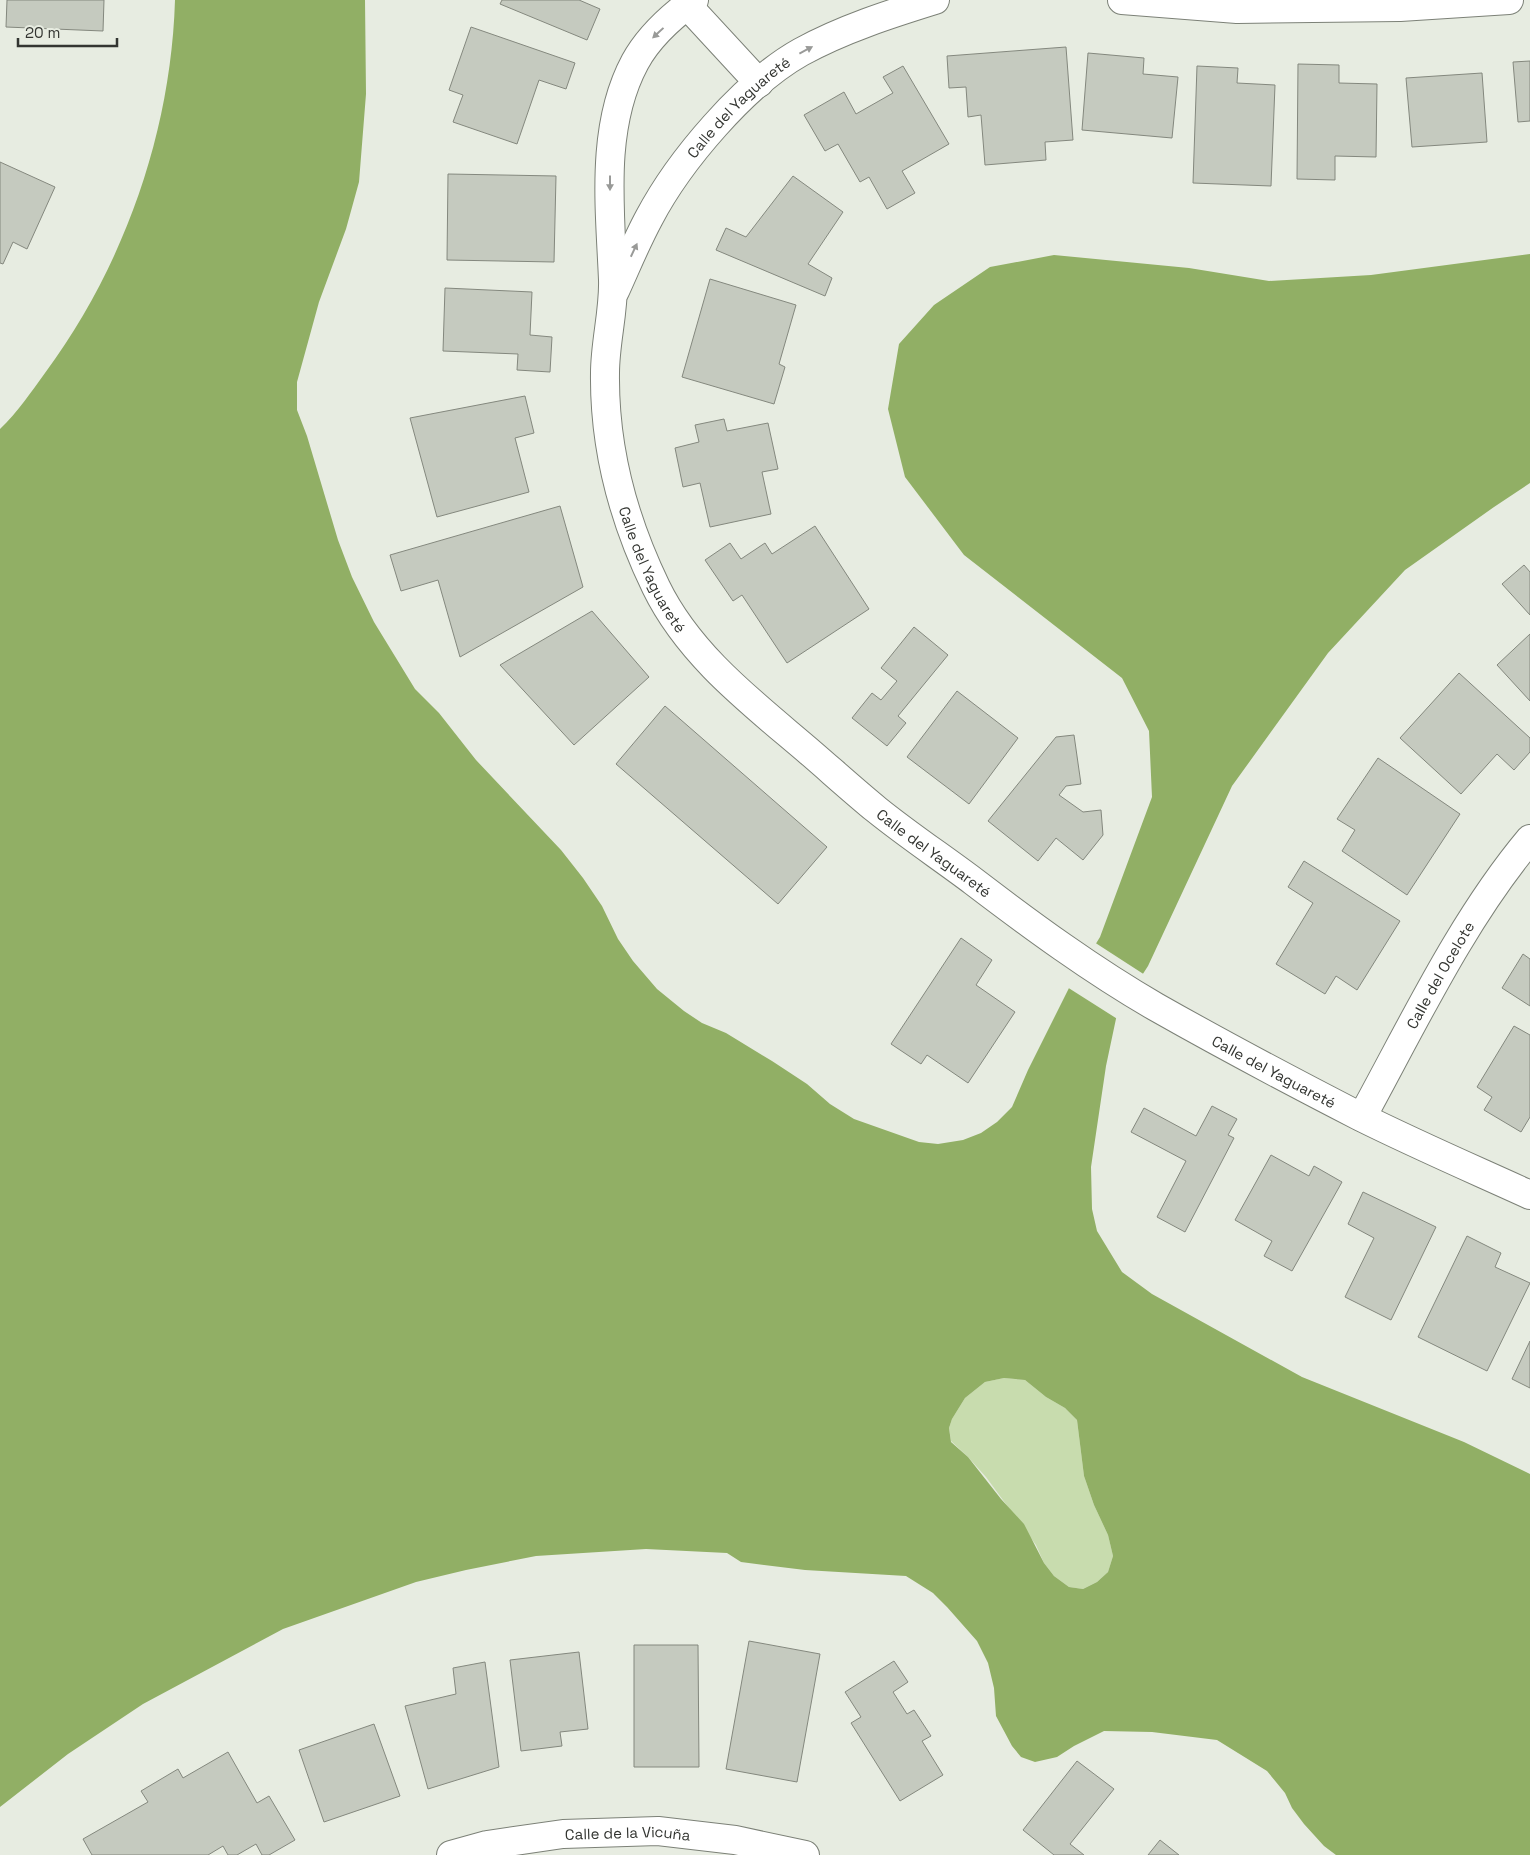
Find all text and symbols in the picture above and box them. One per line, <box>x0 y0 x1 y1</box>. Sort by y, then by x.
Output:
scale bar <box>18 15 116 47</box>
text: 20 m <box>25 23 60 42</box>
one-way arrow <box>652 27 664 39</box>
one-way arrow <box>798 46 813 54</box>
street label: Calle del Yaguareté <box>682 52 794 162</box>
one-way arrow <box>606 176 614 192</box>
one-way arrow <box>630 243 638 257</box>
street label: Calle del Yaguareté <box>615 504 691 636</box>
street label: Calle del Yaguareté <box>873 804 995 901</box>
street label: Calle del Ocelote <box>1402 918 1478 1032</box>
street label: Calle del Yaguareté <box>1209 1031 1340 1112</box>
street label: Calle de la Vicuña <box>565 1821 692 1844</box>

